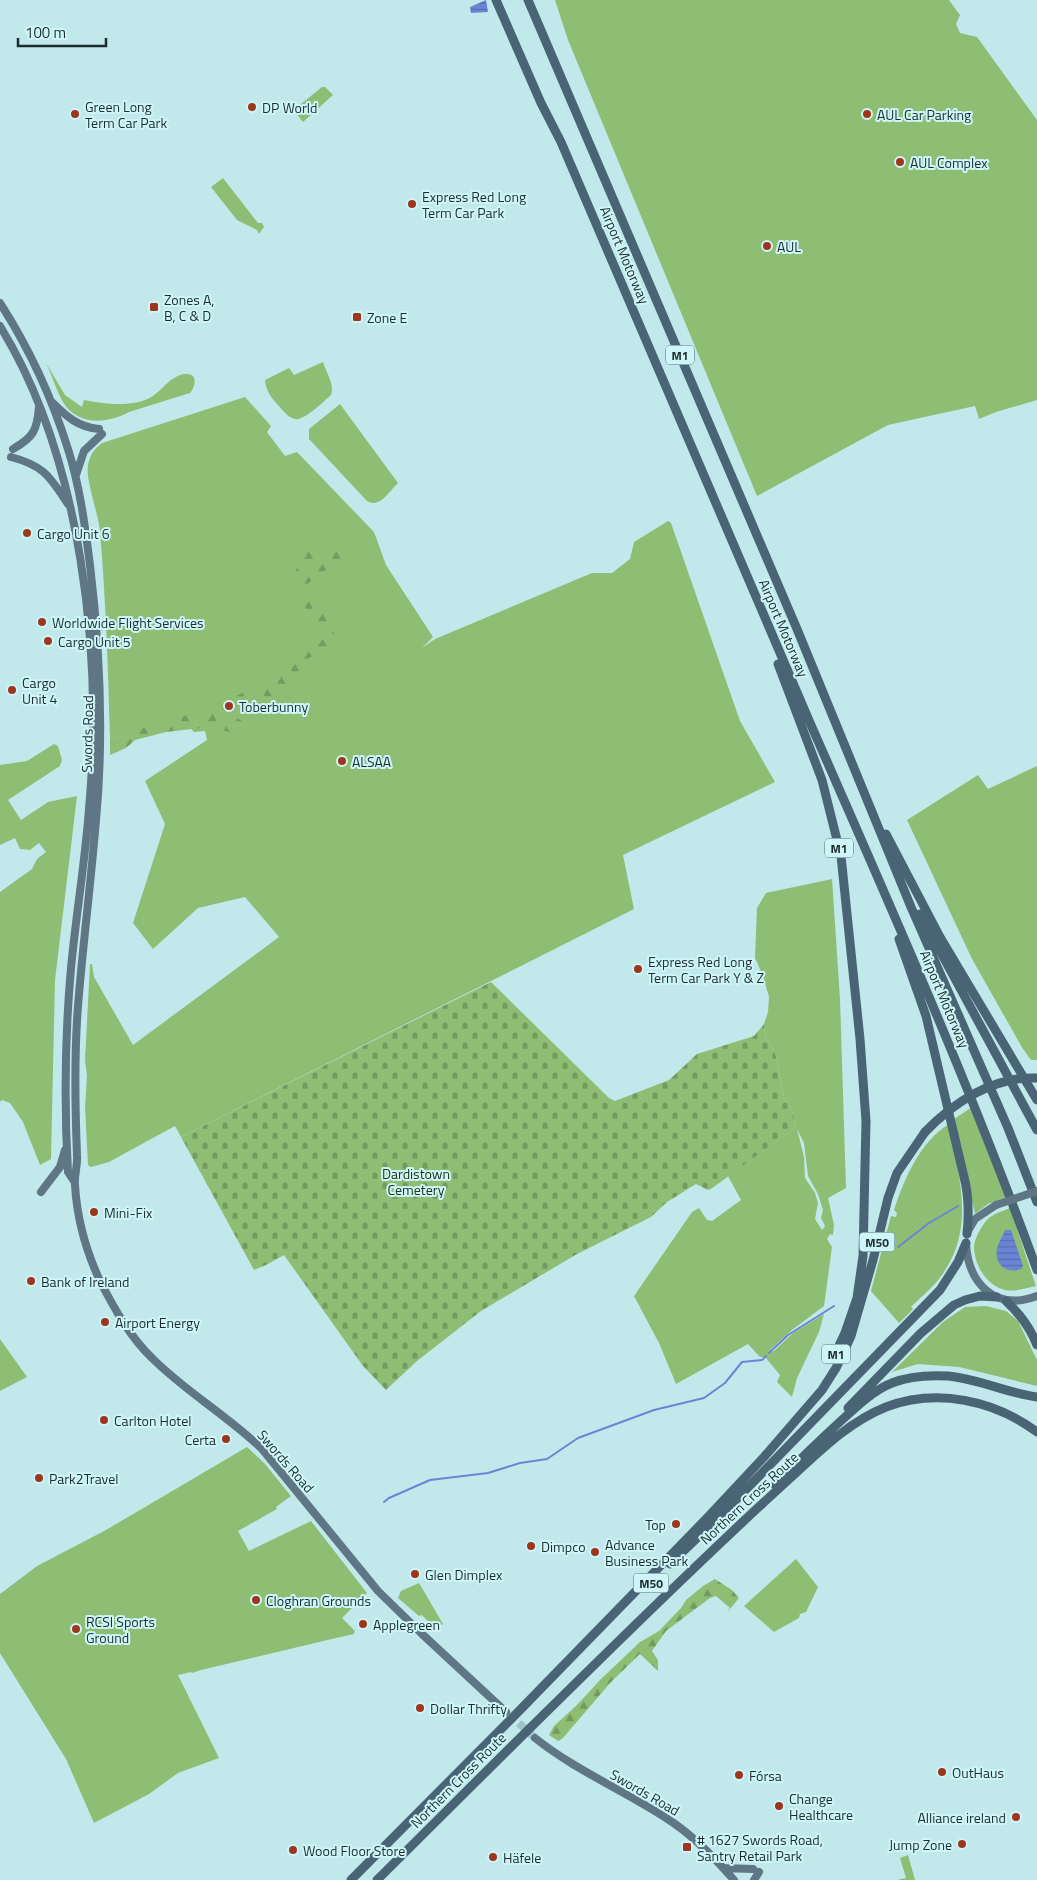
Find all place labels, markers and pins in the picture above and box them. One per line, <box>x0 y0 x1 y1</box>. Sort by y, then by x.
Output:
place label: Green Long Term Car Park <box>85 96 167 133</box>
place label: DP World <box>262 97 317 118</box>
marker: DP World <box>246 101 258 113</box>
place label: AUL Car Parking <box>877 104 971 125</box>
marker: Green Long Term Car Park <box>69 108 81 120</box>
marker: AUL Car Parking <box>861 108 873 120</box>
place label: AUL Complex <box>910 152 988 173</box>
marker: AUL Complex <box>894 156 906 168</box>
place label: Express Red Long Term Car Park <box>422 186 526 223</box>
marker: Express Red Long Term Car Park <box>406 198 418 210</box>
place label: AUL <box>777 236 801 257</box>
marker: AUL <box>761 240 773 252</box>
place label: Zones A, B, C & D <box>164 289 214 326</box>
marker: Zones A, B, C & D <box>148 301 160 313</box>
place label: Zone E <box>367 307 407 328</box>
marker: Zone E <box>351 311 363 323</box>
place label: Cargo Unit 6 <box>37 523 110 544</box>
marker: Cargo Unit 6 <box>21 527 33 539</box>
place label: Worldwide Flight Services <box>52 612 204 633</box>
marker: Worldwide Flight Services <box>36 616 48 628</box>
place label: Cargo Unit 5 <box>58 631 131 652</box>
marker: Cargo Unit 5 <box>42 635 54 647</box>
place label: Cargo Unit 4 <box>22 672 58 709</box>
marker: Cargo Unit 4 <box>6 684 18 696</box>
place label: Toberbunny <box>239 696 309 717</box>
marker: Toberbunny <box>223 700 235 712</box>
place label: ALSAA <box>352 751 392 772</box>
marker: ALSAA <box>336 755 348 767</box>
place label: Express Red Long Term Car Park Y & Z <box>648 951 764 988</box>
marker: Express Red Long Term Car Park Y & Z <box>632 963 644 975</box>
place label: Mini-Fix <box>104 1202 153 1223</box>
marker: Mini-Fix <box>88 1206 100 1218</box>
place label: Bank of Ireland <box>41 1271 129 1292</box>
marker: Bank of Ireland <box>25 1275 37 1287</box>
place label: Airport Energy <box>115 1312 200 1333</box>
marker: Airport Energy <box>99 1316 111 1328</box>
place label: Carlton Hotel <box>114 1410 192 1431</box>
marker: Carlton Hotel <box>98 1414 110 1426</box>
place label: Certa <box>185 1429 216 1450</box>
marker: Certa <box>220 1433 232 1445</box>
place label: Park2Travel <box>49 1468 119 1489</box>
marker: Park2Travel <box>33 1472 45 1484</box>
place label: Top <box>645 1514 666 1535</box>
marker: Top <box>670 1518 682 1530</box>
place label: Advance Business Park <box>605 1534 688 1571</box>
place label: Dimpco <box>541 1536 586 1557</box>
marker: Dimpco <box>525 1540 537 1552</box>
marker: Advance Business Park <box>589 1546 601 1558</box>
place label: Glen Dimplex <box>425 1564 503 1585</box>
marker: Glen Dimplex <box>409 1568 421 1580</box>
place label: Cloghran Grounds <box>266 1590 371 1611</box>
marker: Cloghran Grounds <box>250 1594 262 1606</box>
place label: RCSI Sports Ground <box>86 1611 155 1648</box>
place label: Applegreen <box>373 1614 440 1635</box>
marker: Applegreen <box>357 1618 369 1630</box>
marker: RCSI Sports Ground <box>70 1623 82 1635</box>
place label: Dollar Thrifty <box>430 1698 507 1719</box>
marker: Dollar Thrifty <box>414 1702 426 1714</box>
place label: OutHaus <box>952 1762 1004 1783</box>
place label: Fórsa <box>749 1765 782 1786</box>
marker: OutHaus <box>936 1766 948 1778</box>
marker: Fórsa <box>733 1769 745 1781</box>
place label: Change Healthcare <box>789 1788 853 1825</box>
marker: Change Healthcare <box>773 1800 785 1812</box>
place label: Alliance ireland <box>917 1807 1006 1828</box>
marker: Alliance ireland <box>1010 1811 1022 1823</box>
place label: # 1627 Swords Road, Santry Retail Park <box>697 1829 823 1866</box>
place label: Jump Zone <box>889 1834 952 1855</box>
marker: Jump Zone <box>956 1838 968 1850</box>
place label: Wood Floor Store <box>303 1840 405 1861</box>
marker: # 1627 Swords Road, Santry Retail Park <box>681 1841 693 1853</box>
marker: Wood Floor Store <box>287 1844 299 1856</box>
place label: Häfele <box>503 1847 541 1868</box>
marker: Häfele <box>487 1851 499 1863</box>

